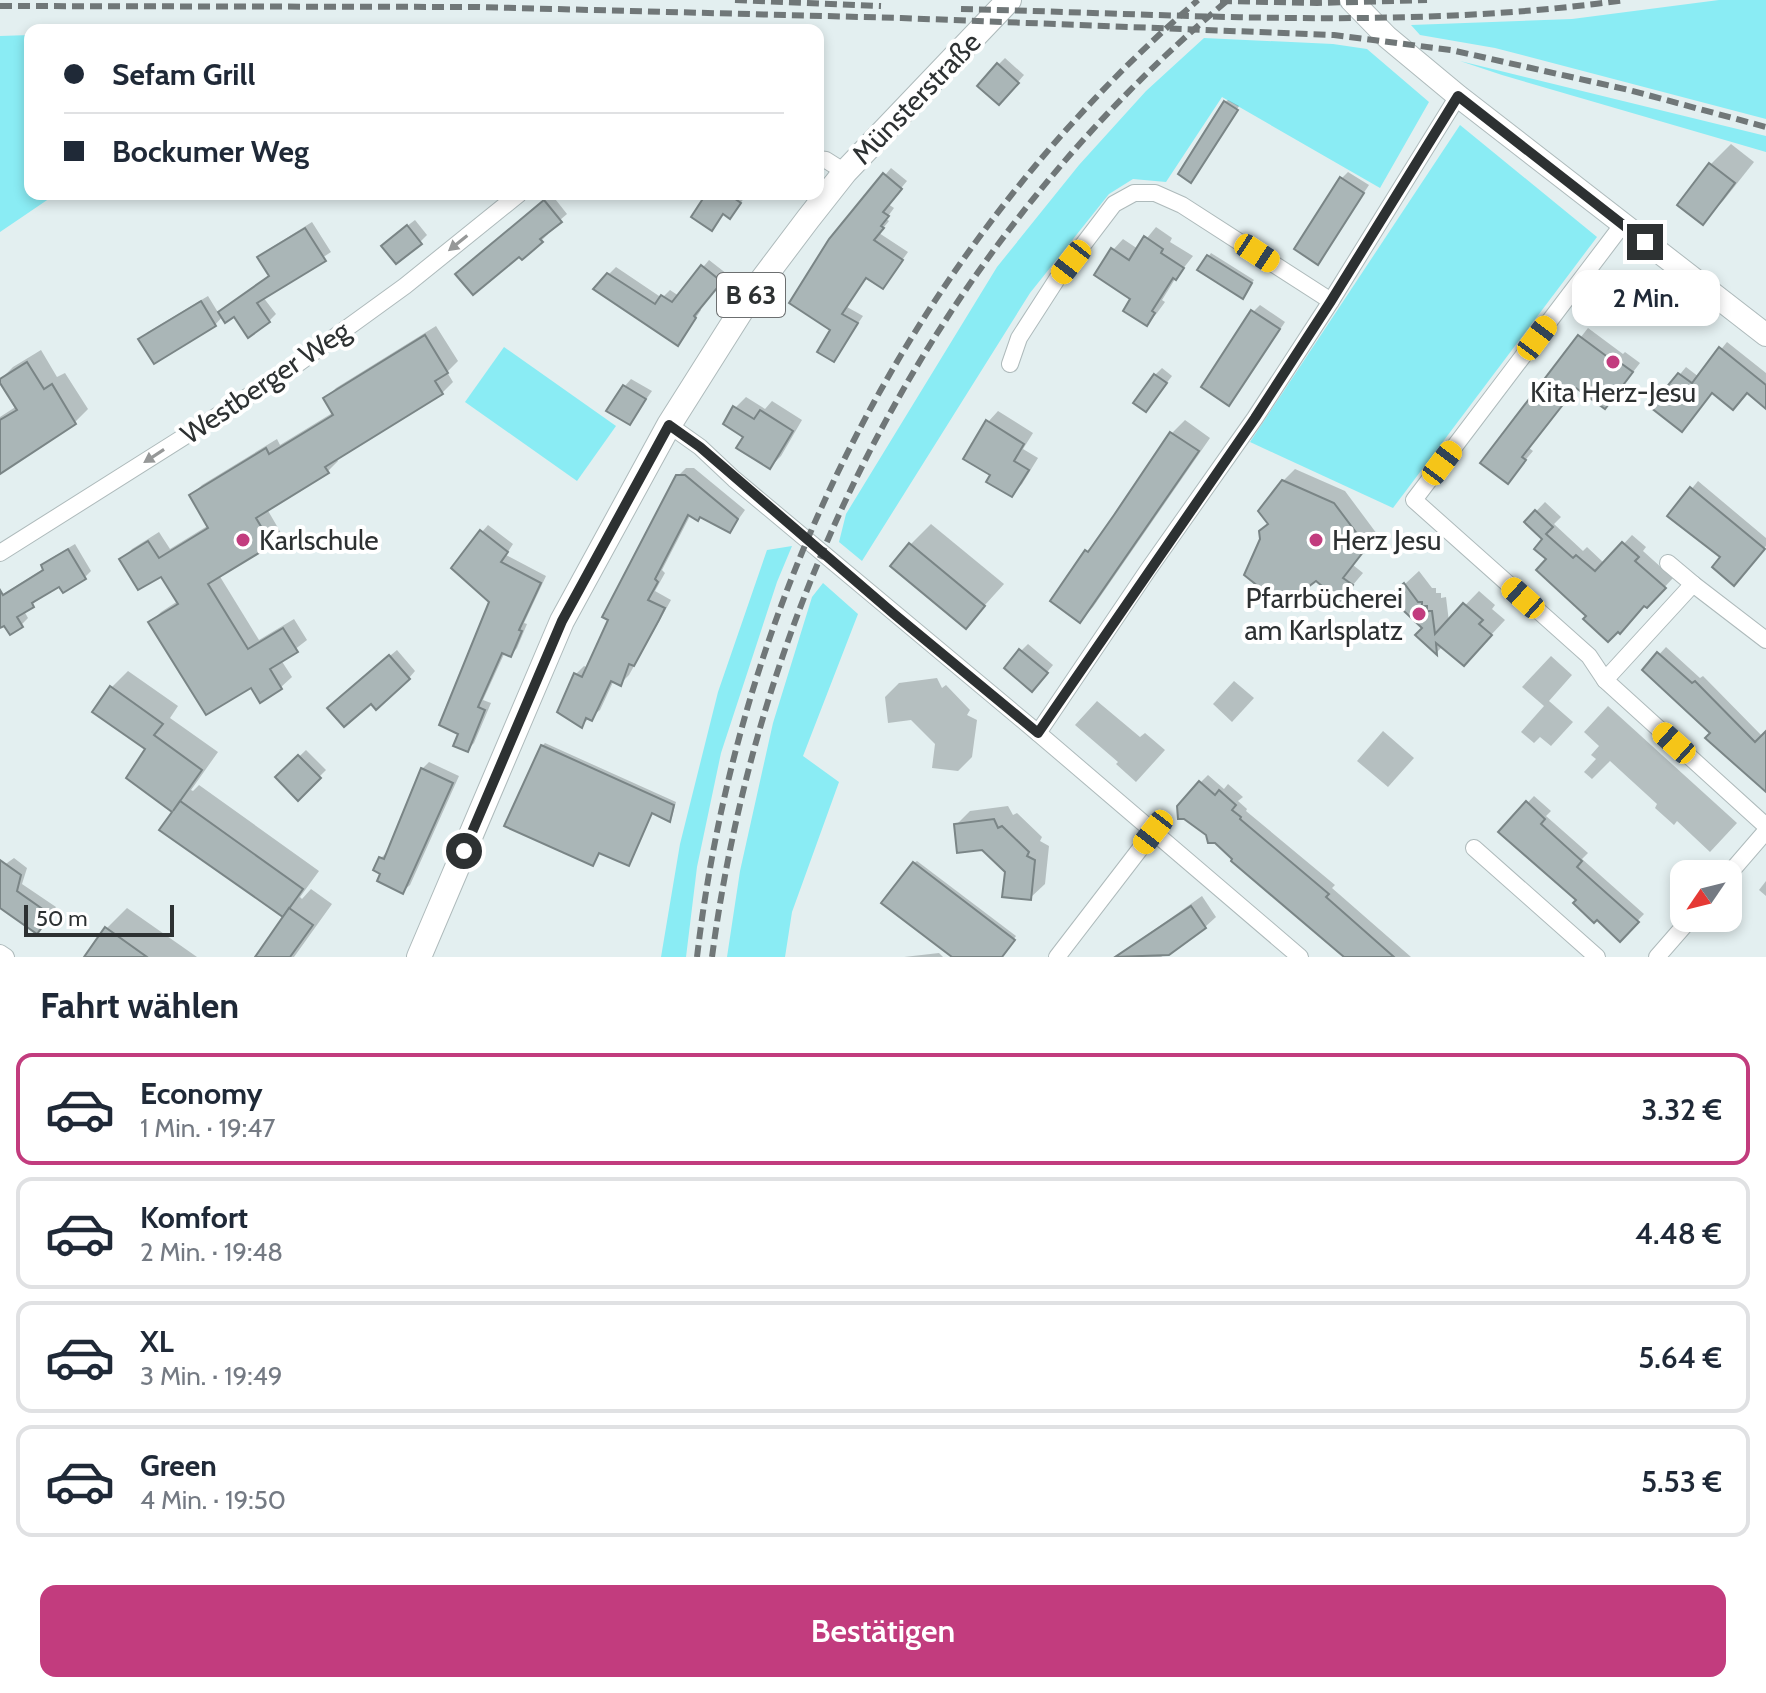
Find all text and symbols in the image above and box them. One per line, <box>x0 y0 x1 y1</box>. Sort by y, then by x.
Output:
street label: Münsterstraße <box>845 25 987 171</box>
text: Sefam Grill <box>112 56 255 93</box>
text: Bockumer Weg <box>112 133 309 170</box>
route end <box>1627 224 1663 260</box>
car <box>1230 230 1284 276</box>
one-way arrow <box>448 234 468 251</box>
car <box>1047 236 1095 288</box>
callout: 2 Min. <box>1571 270 1719 326</box>
road number: B 63 <box>717 273 785 317</box>
text: 2 Min. <box>1613 282 1679 314</box>
street label: Westberger Weg <box>174 312 357 451</box>
car <box>1513 312 1561 364</box>
marker: Kita Herz-Jesu <box>1604 353 1622 371</box>
place label: Kita Herz-Jesu <box>1530 375 1696 409</box>
car <box>1418 437 1466 489</box>
one-way arrow <box>143 449 164 464</box>
place label: Karlschule <box>259 523 379 557</box>
place label: Herz Jesu <box>1332 523 1441 557</box>
marker: Karlschule <box>234 531 252 549</box>
marker: Herz Jesu <box>1307 531 1325 549</box>
car <box>1497 573 1549 623</box>
place label: Pfarrbücherei am Karlsplatz <box>1244 581 1403 647</box>
marker: Pfarrbücherei am Karlsplatz <box>1410 605 1428 623</box>
car <box>1648 718 1700 768</box>
car <box>1129 806 1177 858</box>
route start <box>446 833 482 869</box>
north arrow <box>1670 860 1742 932</box>
map controls <box>1670 860 1742 932</box>
scale bar <box>24 901 174 937</box>
text: 50 m <box>36 905 88 932</box>
text: Fahrt wählen <box>40 983 239 1027</box>
icon: car <box>44 1073 116 1145</box>
text: Economy <box>140 1075 263 1112</box>
text: 3.32 € <box>1641 1091 1722 1128</box>
text: 1 Min. · 19:47 <box>140 1112 275 1144</box>
icon: car <box>44 1197 116 1269</box>
text: Komfort <box>140 1199 248 1236</box>
text: 4.48 € <box>1635 1215 1722 1252</box>
text: 2 Min. · 19:48 <box>140 1236 283 1268</box>
icon: car <box>44 1321 116 1393</box>
text: XL <box>140 1323 174 1360</box>
text: 5.64 € <box>1638 1339 1722 1376</box>
text: 3 Min. · 19:49 <box>140 1360 283 1392</box>
icon: car <box>44 1445 116 1517</box>
text: Green <box>140 1447 217 1484</box>
text: 5.53 € <box>1641 1463 1722 1500</box>
text: 4 Min. · 19:50 <box>140 1484 286 1516</box>
button: Bestätigen <box>40 1585 1726 1677</box>

